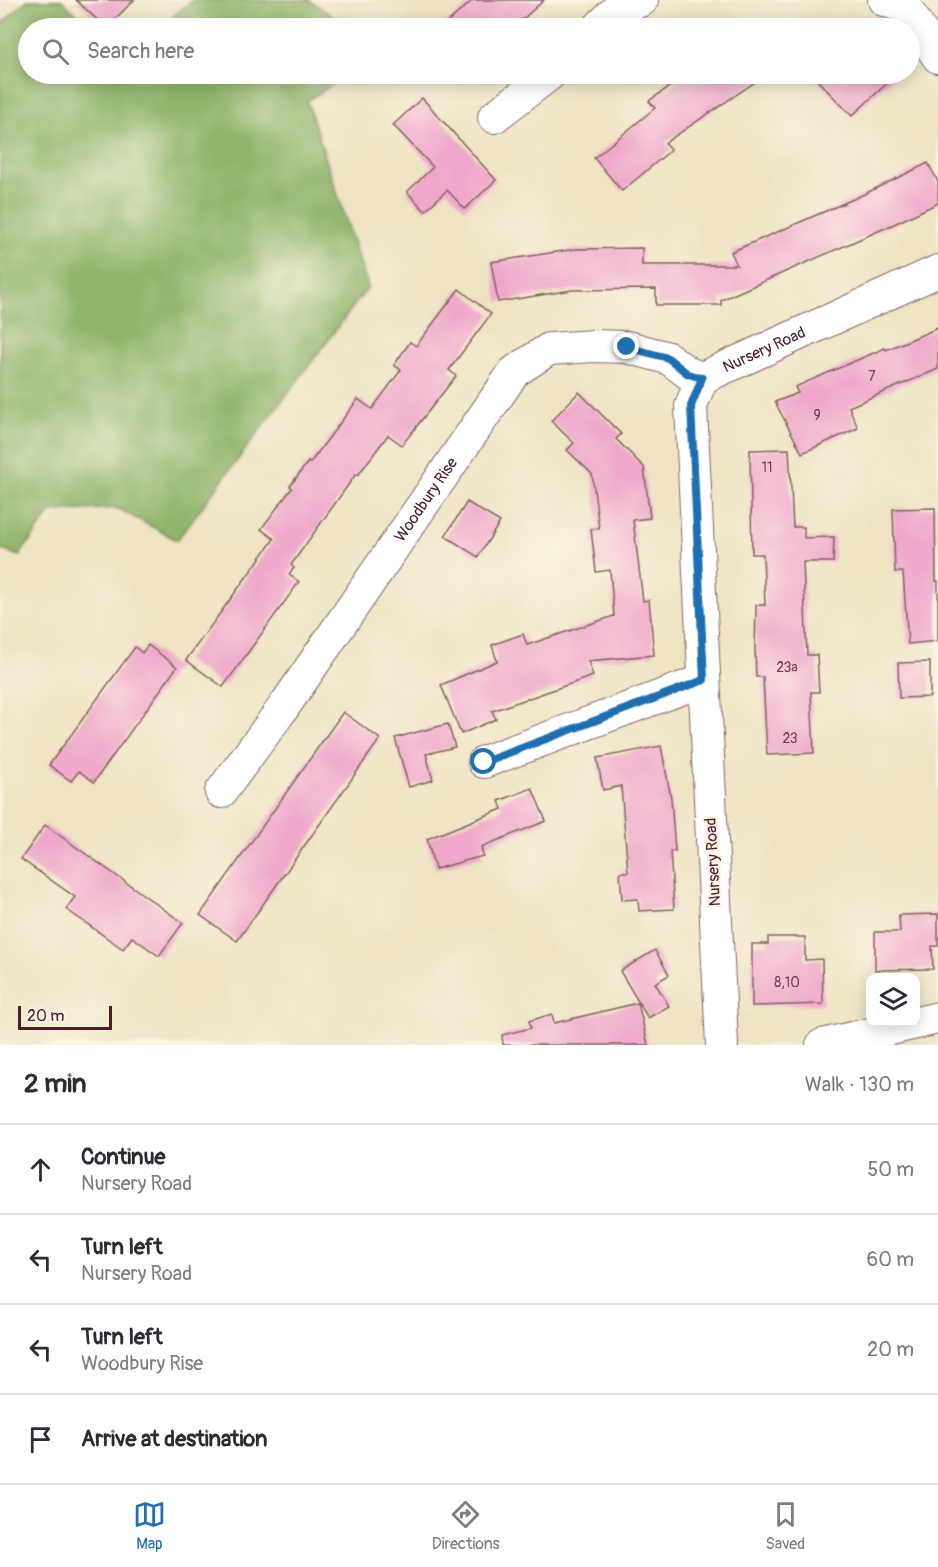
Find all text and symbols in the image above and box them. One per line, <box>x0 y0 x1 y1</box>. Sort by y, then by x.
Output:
search box <box>18 18 920 84</box>
icon: search <box>39 35 72 68</box>
text: Search here <box>87 37 194 65</box>
street label: Nursery Road <box>719 322 809 377</box>
route end <box>613 333 639 359</box>
house number: 7 <box>868 368 876 385</box>
house number: 9 <box>813 407 821 424</box>
street label: Woodbury Rise <box>390 454 462 546</box>
house number: 11 <box>762 459 772 476</box>
house number: 23a <box>776 659 798 676</box>
house number: 23 <box>782 730 798 747</box>
route start <box>470 748 496 774</box>
street label: Nursery Road <box>701 817 725 907</box>
map controls <box>866 973 920 1027</box>
button: layers <box>866 973 920 1027</box>
house number: 8,10 <box>774 974 800 991</box>
scale bar <box>18 1003 112 1030</box>
text: 20 m <box>27 1006 65 1026</box>
text: 2 min <box>24 1068 86 1100</box>
text: Walk · 130 m <box>805 1072 914 1097</box>
text: Continue <box>81 1143 165 1171</box>
icon: ahead <box>24 1153 57 1186</box>
text: 50 m <box>867 1157 914 1182</box>
text: Nursery Road <box>81 1171 192 1196</box>
text: Turn left <box>81 1233 163 1261</box>
icon: left <box>24 1243 57 1276</box>
text: 60 m <box>867 1247 914 1272</box>
text: Nursery Road <box>81 1261 192 1286</box>
text: Turn left <box>81 1323 163 1351</box>
icon: left <box>24 1333 57 1366</box>
text: 20 m <box>867 1337 914 1362</box>
text: Woodbury Rise <box>81 1351 203 1376</box>
icon: arrive <box>24 1423 57 1456</box>
text: Arrive at destination <box>81 1425 267 1453</box>
tab: Map <box>133 1498 166 1554</box>
tab: Directions <box>432 1498 500 1554</box>
tab: Saved <box>765 1498 805 1554</box>

